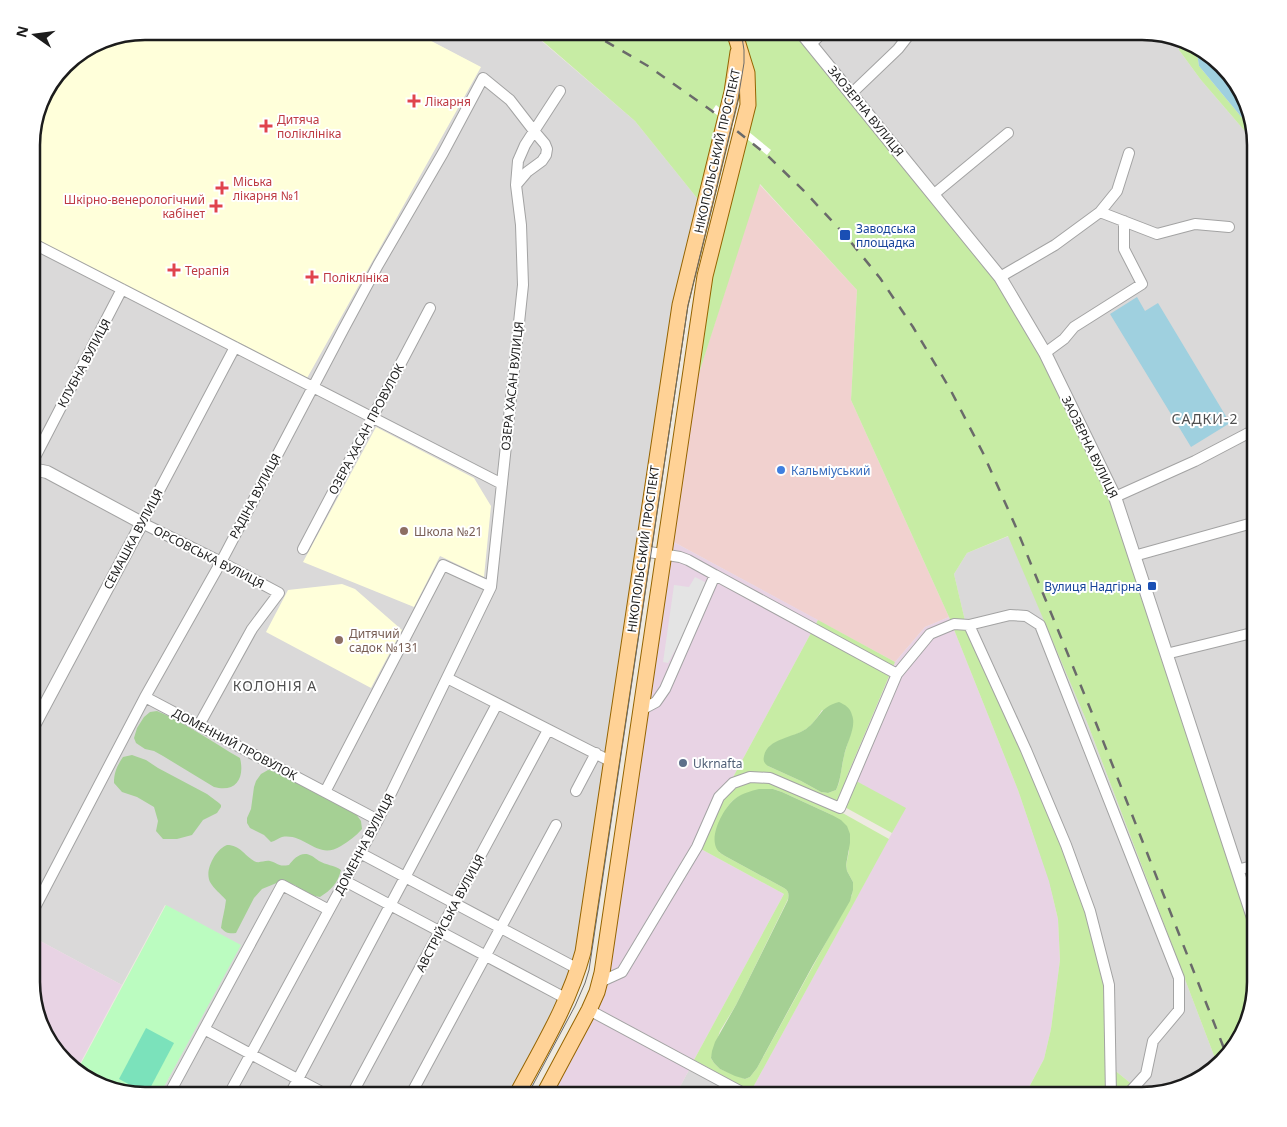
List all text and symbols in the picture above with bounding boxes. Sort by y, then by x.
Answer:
north arrow [10,10,60,60]
text: N [11,24,32,40]
street label: ЗАОЗЕРНА ВУЛИЦЯ [824,62,908,160]
street label: НІКОПОЛЬСЬКИЙ ПРОСПЕКТ [690,67,744,235]
place label: Лікарня [425,93,471,110]
marker: Лікарня [407,94,421,108]
place label: Дитяча поліклініка [277,111,341,142]
marker: Дитяча поліклініка [259,119,273,133]
place label: Міська лікарня №1 [233,173,300,204]
marker: Міська лікарня №1 [215,181,229,195]
place label: Шкірно-венерологічний кабінет [64,191,205,222]
marker: Шкірно-венерологічний кабінет [209,199,223,213]
place label: Заводська площадка [856,220,916,251]
marker: Заводська площадка [838,228,852,242]
place label: Терапія [185,262,229,279]
marker: Терапія [167,263,181,277]
place label: Поліклініка [323,269,389,286]
marker: Поліклініка [305,270,319,284]
street label: КЛУБНА ВУЛИЦЯ [53,316,115,410]
street label: ОЗЕРА ХАСАН ВУЛИЦЯ [497,320,527,452]
street label: ОЗЕРА ХАСАН ПРОВУЛОК [324,360,408,498]
street label: ЗАОЗЕРНА ВУЛИЦЯ [1058,393,1122,501]
district label: САДКИ-2 [1172,409,1238,428]
street label: РАДІНА ВУЛИЦЯ [225,450,285,542]
place label: Кальміуський [791,462,870,479]
street label: НІКОПОЛЬСЬКИЙ ПРОСПЕКТ [623,464,663,634]
marker: Кальміуський [775,464,787,476]
street label: СЕМАШКА ВУЛИЦЯ [99,486,167,592]
street label: ОРСОВСЬКА ВУЛИЦЯ [151,522,267,592]
place label: Школа №21 [414,523,483,540]
marker: Школа №21 [398,525,410,537]
place label: Вулиця Надгірна [1044,578,1142,595]
marker: Вулиця Надгірна [1146,580,1158,592]
place label: Дитячий садок №131 [349,625,418,656]
marker: Дитячий садок №131 [333,634,345,646]
district label: КОЛОНІЯ А [233,676,317,695]
street label: ДОМЕННИЙ ПРОВУЛОК [170,704,301,784]
place label: Ukrnafta [693,755,742,772]
marker: Ukrnafta [677,757,689,769]
street label: ДОМЕННА ВУЛИЦЯ [330,790,398,898]
street label: АВСТРІЙСЬКА ВУЛИЦЯ [412,851,488,975]

